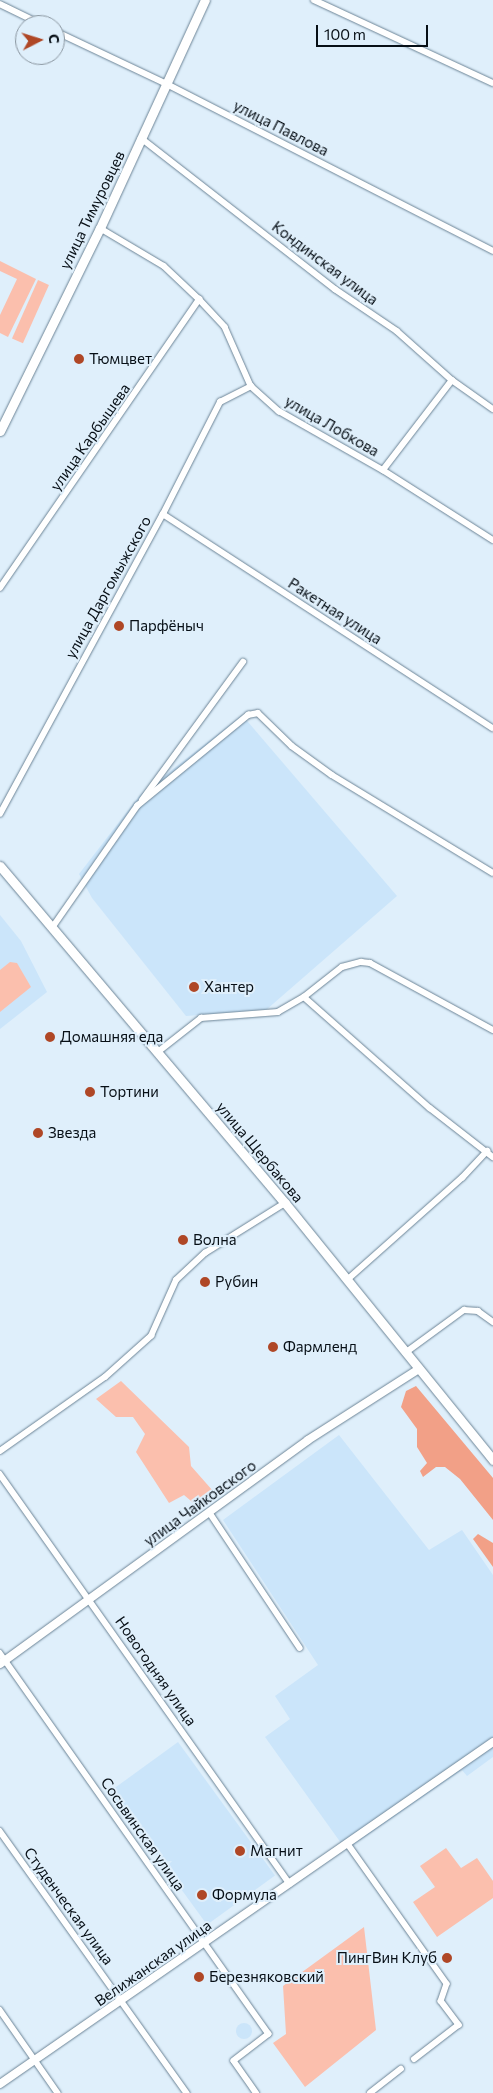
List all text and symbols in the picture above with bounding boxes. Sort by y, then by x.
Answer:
north arrow [15,15,65,65]
scale bar [318,15,430,47]
text: 100 m [324,25,366,43]
text: С [46,33,63,44]
street label: улица Павлова [230,96,332,160]
street label: улица Тимуровцев [56,148,128,272]
street label: Кондинская улица [268,217,382,309]
place label: Тюмцвет [89,350,152,368]
marker: Тюмцвет [73,353,85,365]
street label: улица Карбышева [46,380,134,494]
street label: улица Лобкова [282,392,382,460]
street label: улица Даргомыжского [61,513,155,661]
street label: Ракетная улица [285,574,385,648]
place label: Парфёныч [129,617,204,635]
marker: Парфёныч [113,620,125,632]
place label: Хантер [204,978,254,996]
marker: Хантер [188,981,200,993]
place label: Домашняя еда [60,1028,163,1046]
marker: Домашняя еда [44,1031,56,1043]
place label: Тортини [100,1083,159,1101]
marker: Тортини [84,1086,96,1098]
street label: улица Щербакова [213,1098,307,1206]
place label: Звезда [48,1124,96,1142]
marker: Звезда [32,1127,44,1139]
place label: Волна [193,1231,237,1249]
marker: Волна [177,1234,189,1246]
place label: Рубин [215,1273,258,1291]
marker: Рубин [199,1276,211,1288]
place label: Фармленд [283,1338,357,1356]
marker: Фармленд [267,1341,279,1353]
street label: улица Чайковского [140,1456,260,1550]
street label: Новогодняя улица [112,1613,200,1729]
street label: Сосьвинская улица [97,1774,189,1894]
place label: Магнит [250,1842,303,1860]
street label: Студенческая улица [20,1844,118,1968]
marker: Магнит [234,1845,246,1857]
place label: Формула [212,1886,277,1904]
marker: Формула [196,1889,208,1901]
street label: Велижанская улица [91,1916,215,2010]
place label: ПингВин Клуб [337,1949,437,1967]
marker: ПингВин Клуб [441,1952,453,1964]
place label: Березняковский [209,1968,324,1986]
marker: Березняковский [193,1971,205,1983]

